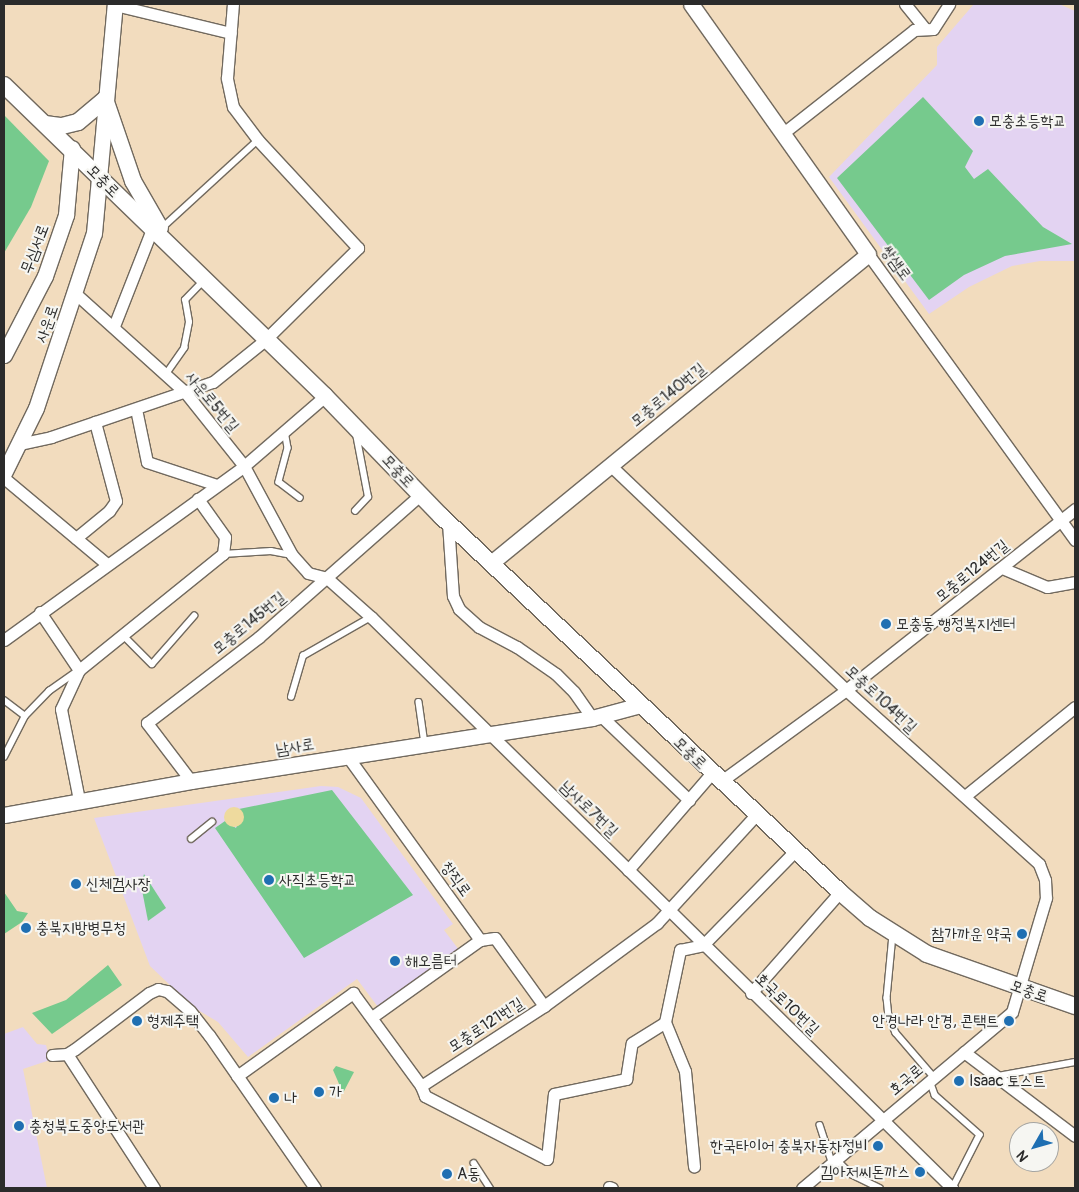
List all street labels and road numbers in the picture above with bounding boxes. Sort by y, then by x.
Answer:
street label: 모충로 [83,161,123,201]
street label: 무심서로 [17,222,53,276]
street label: 쌍샘로 [877,242,915,284]
street label: 사운로 [32,303,62,345]
street label: 모충로140번길 [627,359,709,431]
street label: 사운로5번길 [181,368,243,436]
street label: 모충로 [378,450,418,492]
street label: 모충로124번길 [931,536,1013,606]
street label: 모충로145번길 [209,588,289,658]
street label: 모충로104번길 [841,661,921,737]
street label: 모충로 [669,733,711,773]
street label: 남사로 [274,734,316,760]
street label: 남사로7번길 [556,777,622,841]
street label: 창직로 [437,858,475,900]
street label: 호국로10번길 [751,969,823,1039]
street label: 모충로 [1008,976,1050,1006]
street label: 모충로121번길 [445,994,527,1056]
street label: 호국로 [885,1060,927,1100]

